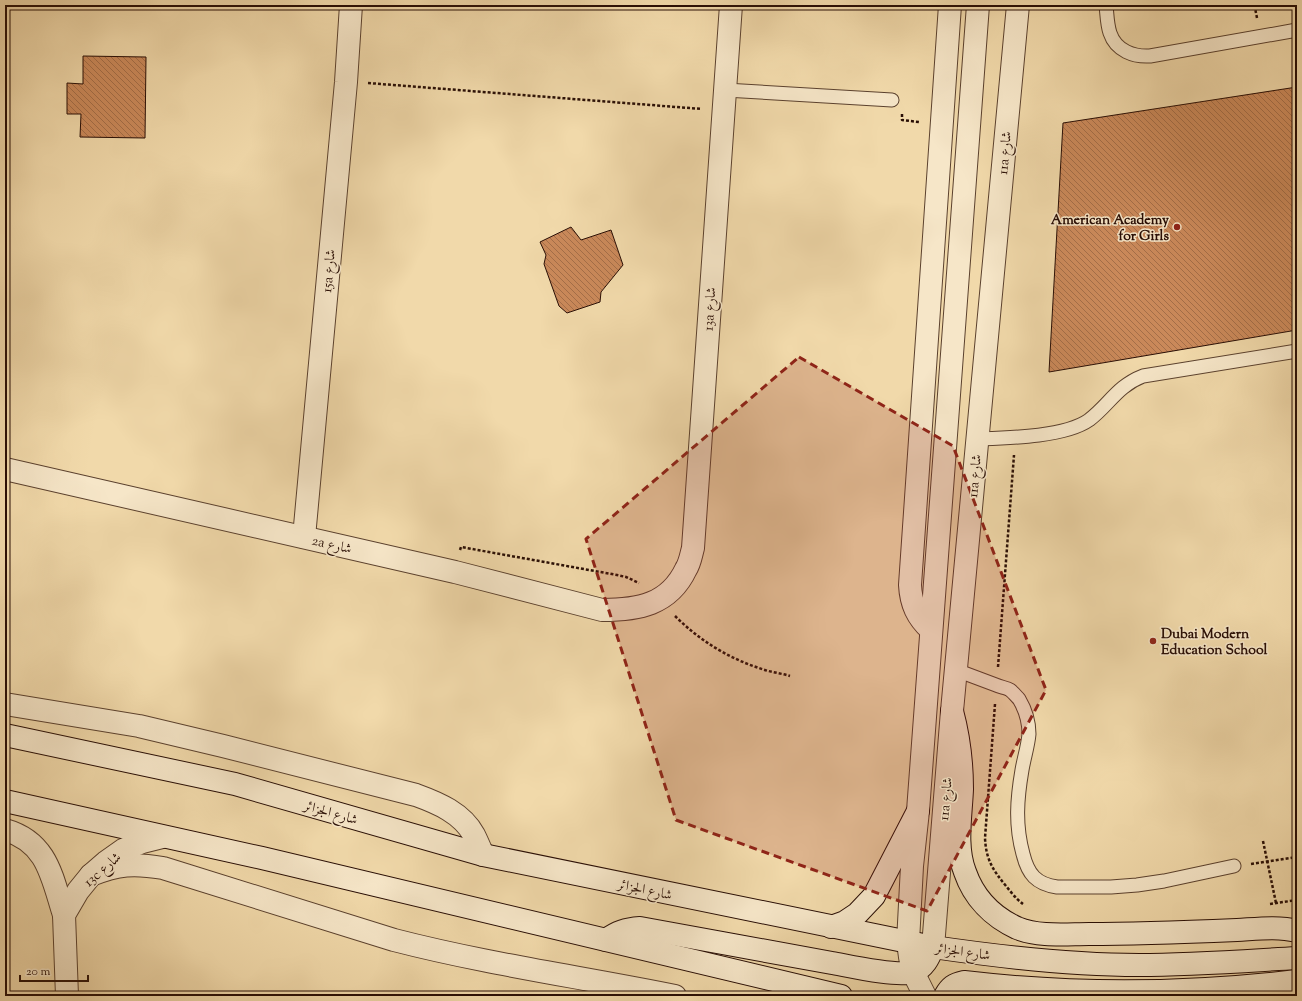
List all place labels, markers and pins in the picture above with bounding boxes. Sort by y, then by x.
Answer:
place label: American Academy for Girls [1051,211,1169,247]
marker: American Academy for Girls [1172,222,1182,232]
place label: Dubai Modern Education School [1161,625,1267,661]
marker: Dubai Modern Education School [1148,636,1158,646]

